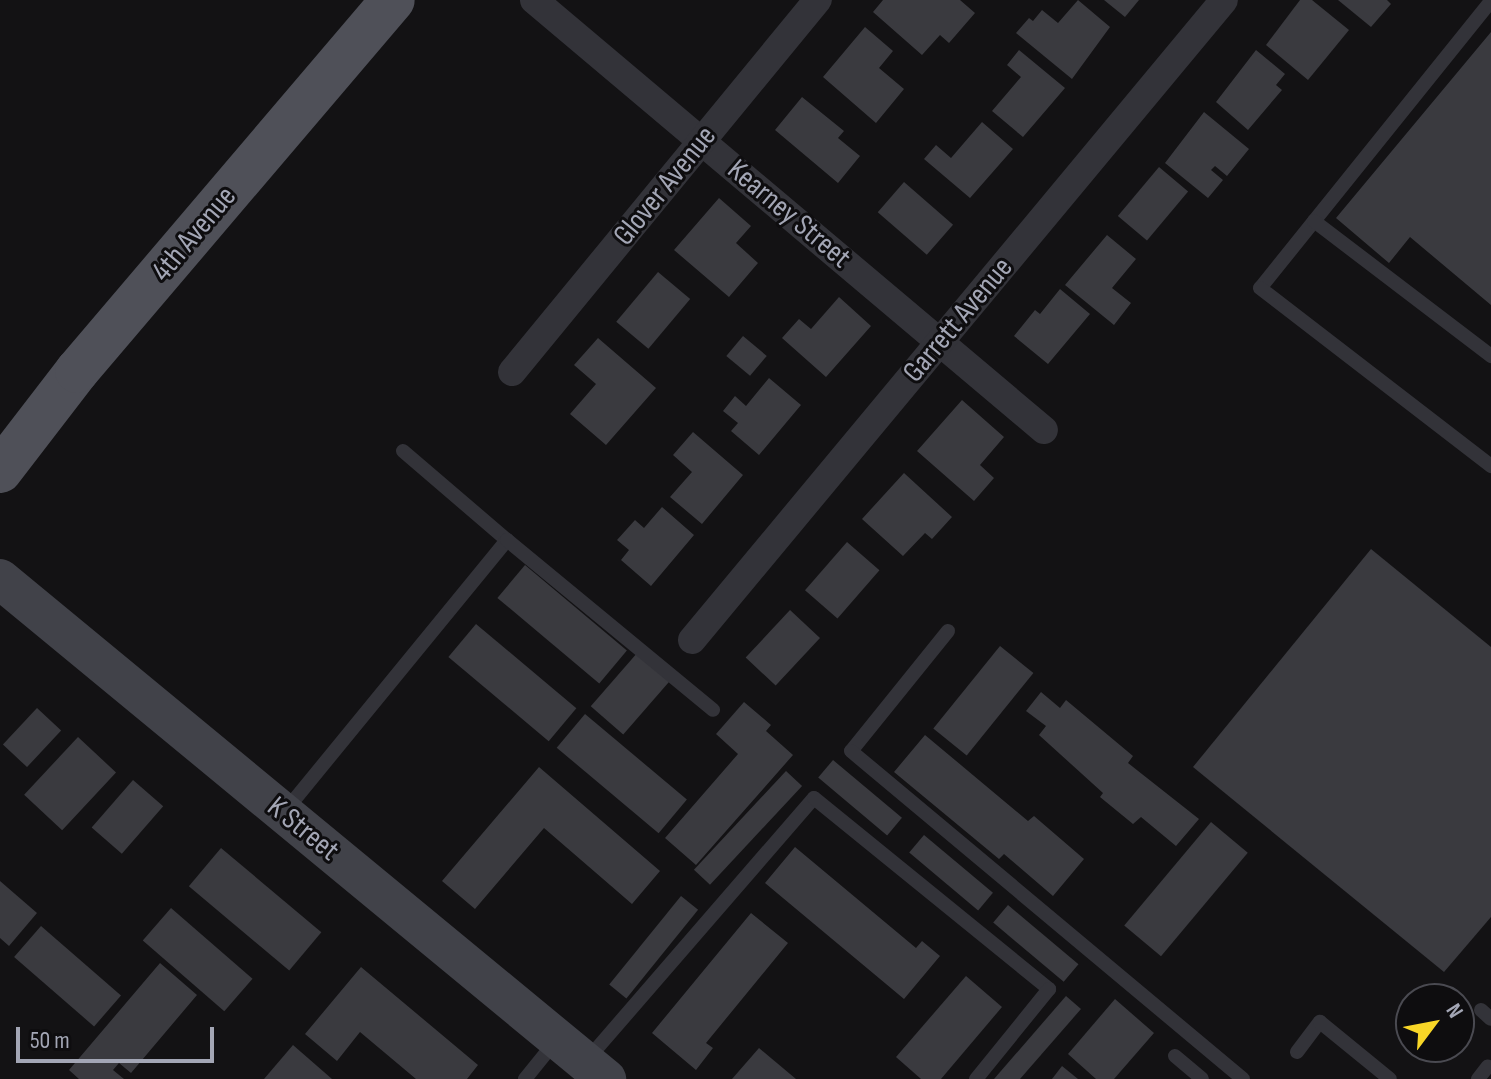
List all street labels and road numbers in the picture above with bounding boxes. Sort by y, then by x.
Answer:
street label: Glover Avenue [606,119,724,253]
street label: Kearney Street [720,152,858,276]
street label: 4th Avenue [144,179,244,289]
street label: Garrett Avenue [896,250,1020,390]
street label: K Street [260,789,346,869]

